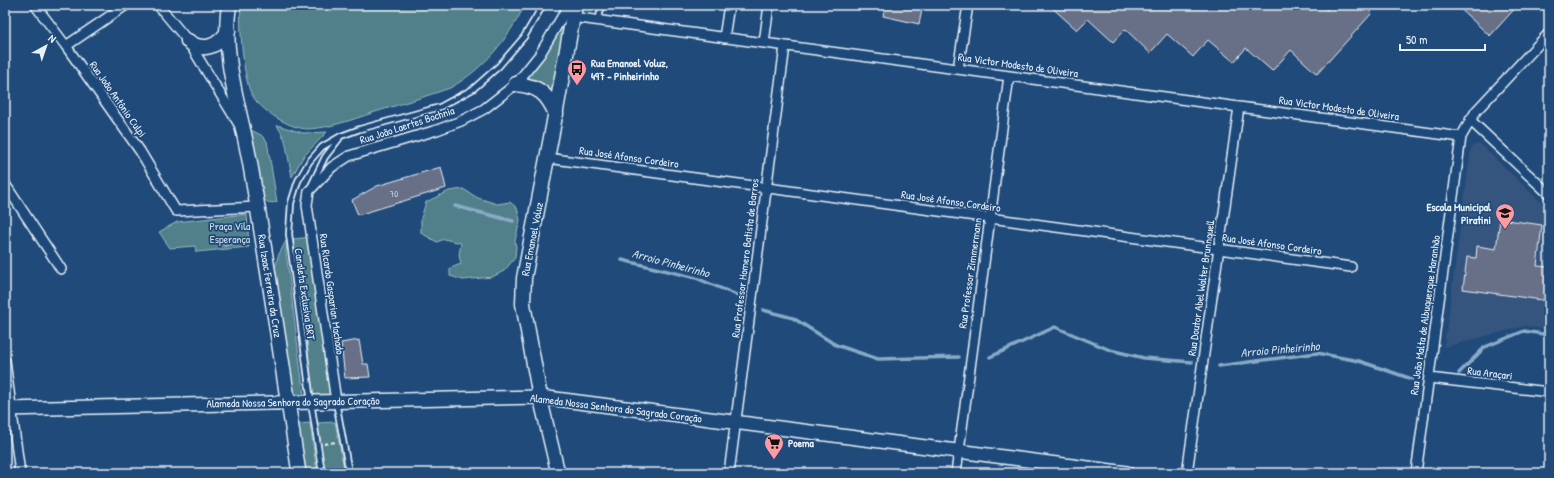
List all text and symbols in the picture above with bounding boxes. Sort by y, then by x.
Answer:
north arrow [26,26,66,66]
scale bar [1400,26,1485,52]
text: N [46,31,59,46]
text: 50 m [1406,31,1427,48]
street label: Rua Victor Modesto de Oliveira [957,50,1080,80]
place label: Rua Emanoel Voluz, 497 - Pinheirinho [591,56,668,83]
street label: Rua João Antônio Culpi [87,58,149,140]
bus stop icon: Rua Emanoel Voluz, 497 - Pinheirinho [566,58,588,86]
street label: Rua Victor Modesto de Oliveira [1278,93,1401,123]
street label: Rua João Laertes Bochnia [358,103,457,147]
street label: Rua José Afonso Cordeiro [578,143,680,171]
street label: Rua Professor Homero Batista de Barros [728,178,762,338]
street label: Rua José Afonso Cordeiro [900,187,1002,215]
house number: 70 [390,188,398,200]
place label: Escola Municipal Piratini [1426,200,1492,227]
street label: Rua Emanoel Voluz [518,201,546,277]
school or university icon: Escola Municipal Piratini [1494,202,1516,230]
street label: Rua Professor Zimmermann [955,217,985,329]
park label: Praça Vila Esperança [210,219,251,246]
street label: Rua Doutor Abel Walter Brunnquell [1185,219,1217,357]
street label: Rua José Afonso Cordeiro [1221,230,1323,258]
street label: Rua Izaac Ferreira da Cruz [255,233,285,339]
street label: Rua Ricardo Gasparian Machado [317,233,347,356]
street label: Rua João Malta de Albuquerque Maranhão [1407,234,1443,396]
water label: Arroio Pinheirinho [631,245,713,282]
street label: Canaleta Exclusiva BRT [292,247,318,342]
water label: Arroio Pinheirinho [1240,337,1321,361]
street label: Rua Araçari [1467,363,1513,383]
street label: Alameda Nossa Senhora do Sagrado Coração [529,391,703,426]
street label: Alameda Nossa Senhora do Sagrado Coração [206,393,380,411]
supermarket icon: Poema [763,432,785,460]
place label: Poema [788,436,815,450]

